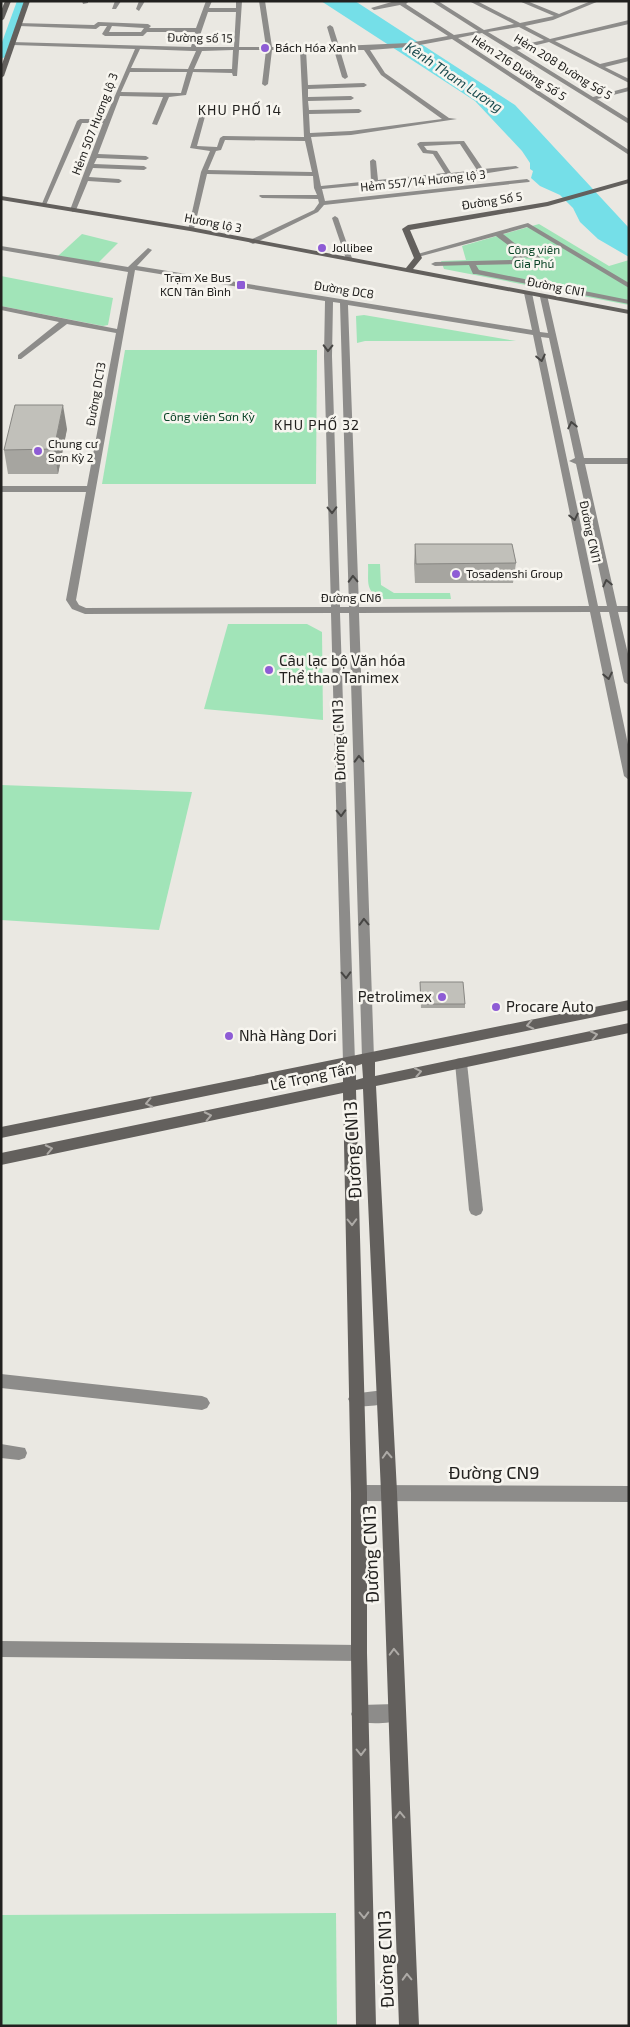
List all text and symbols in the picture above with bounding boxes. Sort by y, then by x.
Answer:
street label: Đường số 15 [167,29,233,45]
street label: Hẻm 208 Đường Số 5 [512,30,615,102]
street label: Hẻm 216 Đường Số 5 [470,31,569,103]
water label: Kênh Tham Lương [402,38,506,115]
place label: Bách Hóa Xanh [275,40,356,54]
marker: Bách Hóa Xanh [259,42,271,54]
street label: Hẻm 507 Hương lộ 3 [68,71,121,177]
district label: KHU PHỐ 14 [198,101,282,118]
street label: Hẻm 557/14 Hương lộ 3 [360,166,486,195]
street label: Đường Số 5 [461,188,523,212]
street label: Hương lộ 3 [183,210,243,235]
place label: Jollibee [332,240,373,254]
marker: Jollibee [316,242,328,254]
park label: Công viên Gia Phú [508,242,560,270]
place label: Trạm Xe Bus KCN Tân Bình [160,270,231,298]
street label: Đường CN1 [526,274,586,298]
street label: Đường DC8 [313,277,375,301]
marker: Trạm Xe Bus KCN Tân Bình [235,279,247,291]
one-way arrow [323,344,333,352]
one-way arrow [536,354,546,363]
street label: Đường DC13 [82,361,108,427]
park label: Công viên Sơn Kỳ [163,409,255,423]
district label: KHU PHỐ 32 [274,416,360,433]
one-way arrow [567,420,577,429]
place label: Chung cư Sơn Kỳ 2 [48,436,99,464]
marker: Chung cư Sơn Kỳ 2 [32,445,44,457]
street label: Đường CN11 [578,499,604,564]
one-way arrow [327,507,338,515]
one-way arrow [569,513,579,522]
place label: Tosadenshi Group [466,566,563,580]
marker: Tosadenshi Group [450,568,462,580]
one-way arrow [347,575,358,583]
one-way arrow [602,579,613,588]
street label: Đường CN6 [321,590,381,604]
place label: Câu lạc bộ Văn hóa Thể thao Tanimex [279,651,406,686]
marker: Câu lạc bộ Văn hóa Thể thao Tanimex [263,664,275,676]
one-way arrow [602,672,612,681]
street label: Đường CN13 [328,699,348,781]
one-way arrow [353,755,364,763]
one-way arrow [336,810,346,817]
one-way arrow [359,917,369,925]
one-way arrow [341,972,351,980]
place label: Petrolimex [358,987,432,1005]
marker: Petrolimex [436,991,448,1003]
place label: Procare Auto [506,997,594,1015]
marker: Procare Auto [490,1001,502,1013]
one-way arrow [525,1019,534,1030]
place label: Nhà Hàng Dori [239,1026,337,1044]
marker: Nhà Hàng Dori [223,1030,235,1042]
one-way arrow [590,1031,598,1041]
street label: Lê Trọng Tấn [268,1058,355,1094]
one-way arrow [413,1067,422,1078]
one-way arrow [145,1097,154,1108]
street label: Đường CN13 [338,1101,366,1199]
one-way arrow [204,1111,213,1122]
one-way arrow [45,1144,53,1155]
one-way arrow [347,1219,358,1227]
one-way arrow [382,1451,393,1459]
street label: Đường CN9 [449,1461,539,1483]
street label: Đường CN13 [357,1505,383,1603]
one-way arrow [388,1648,399,1656]
one-way arrow [356,1748,366,1756]
one-way arrow [395,1810,406,1818]
street label: Đường CN13 [372,1910,398,2008]
one-way arrow [359,1911,369,1919]
one-way arrow [402,1973,412,1980]

